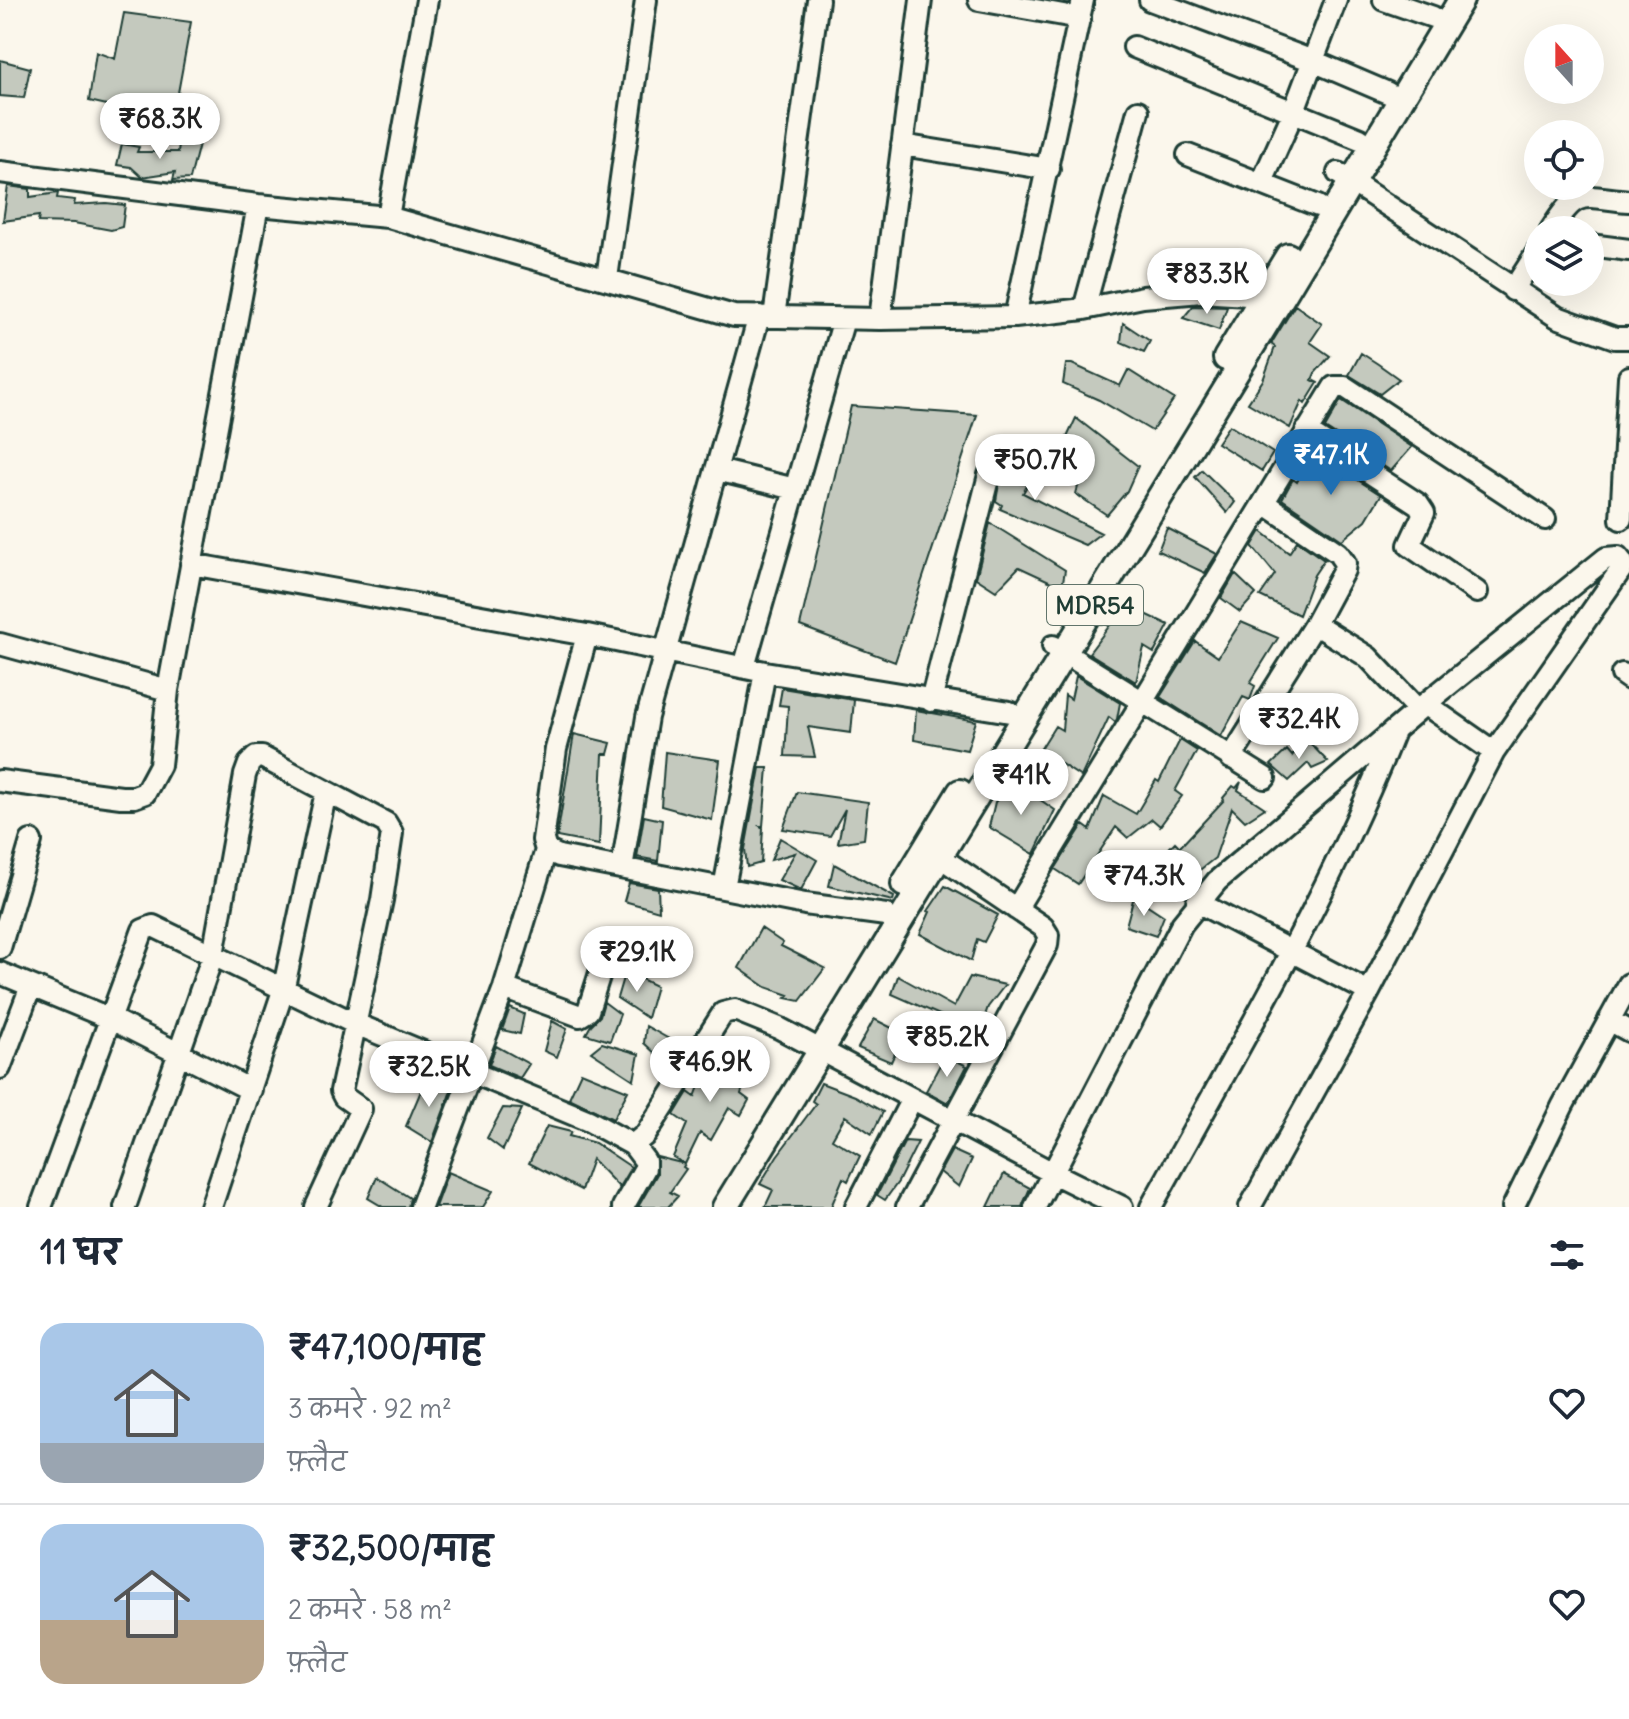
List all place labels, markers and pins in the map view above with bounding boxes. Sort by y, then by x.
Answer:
pin: ₹68.3K [95,93,225,161]
pin: ₹83.3K [1142,248,1272,316]
pin: ₹47.1K [1266,429,1396,497]
pin: ₹50.7K [970,434,1100,502]
pin: ₹32.4K [1234,693,1364,761]
pin: ₹41K [974,749,1068,817]
pin: ₹74.3K [1079,850,1209,918]
pin: ₹29.1K [572,926,702,994]
pin: ₹85.2K [882,1011,1012,1079]
pin: ₹46.9K [645,1036,775,1104]
pin: ₹32.5K [364,1041,494,1109]

